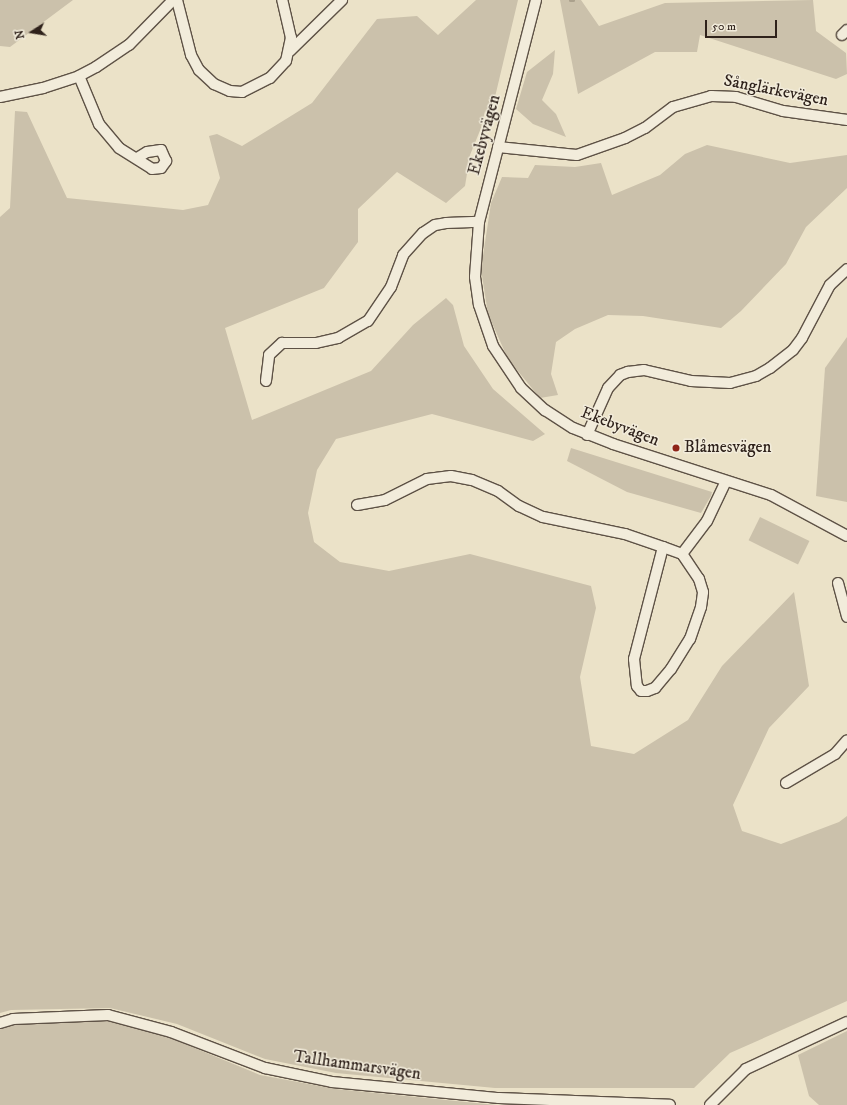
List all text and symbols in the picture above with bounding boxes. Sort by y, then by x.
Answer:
north arrow [12,12,52,52]
scale bar [707,12,779,38]
text: 50 m [712,19,736,34]
text: N [12,29,28,40]
street label: Sånglärkevägen [722,71,830,111]
street label: Ekebyvägen [464,93,506,177]
street label: Ekebyvägen [578,403,662,451]
place label: Blåmesvägen [684,438,771,458]
marker: Blåmesvägen [671,443,681,453]
street label: Tallhammarsvägen [292,1047,422,1085]

